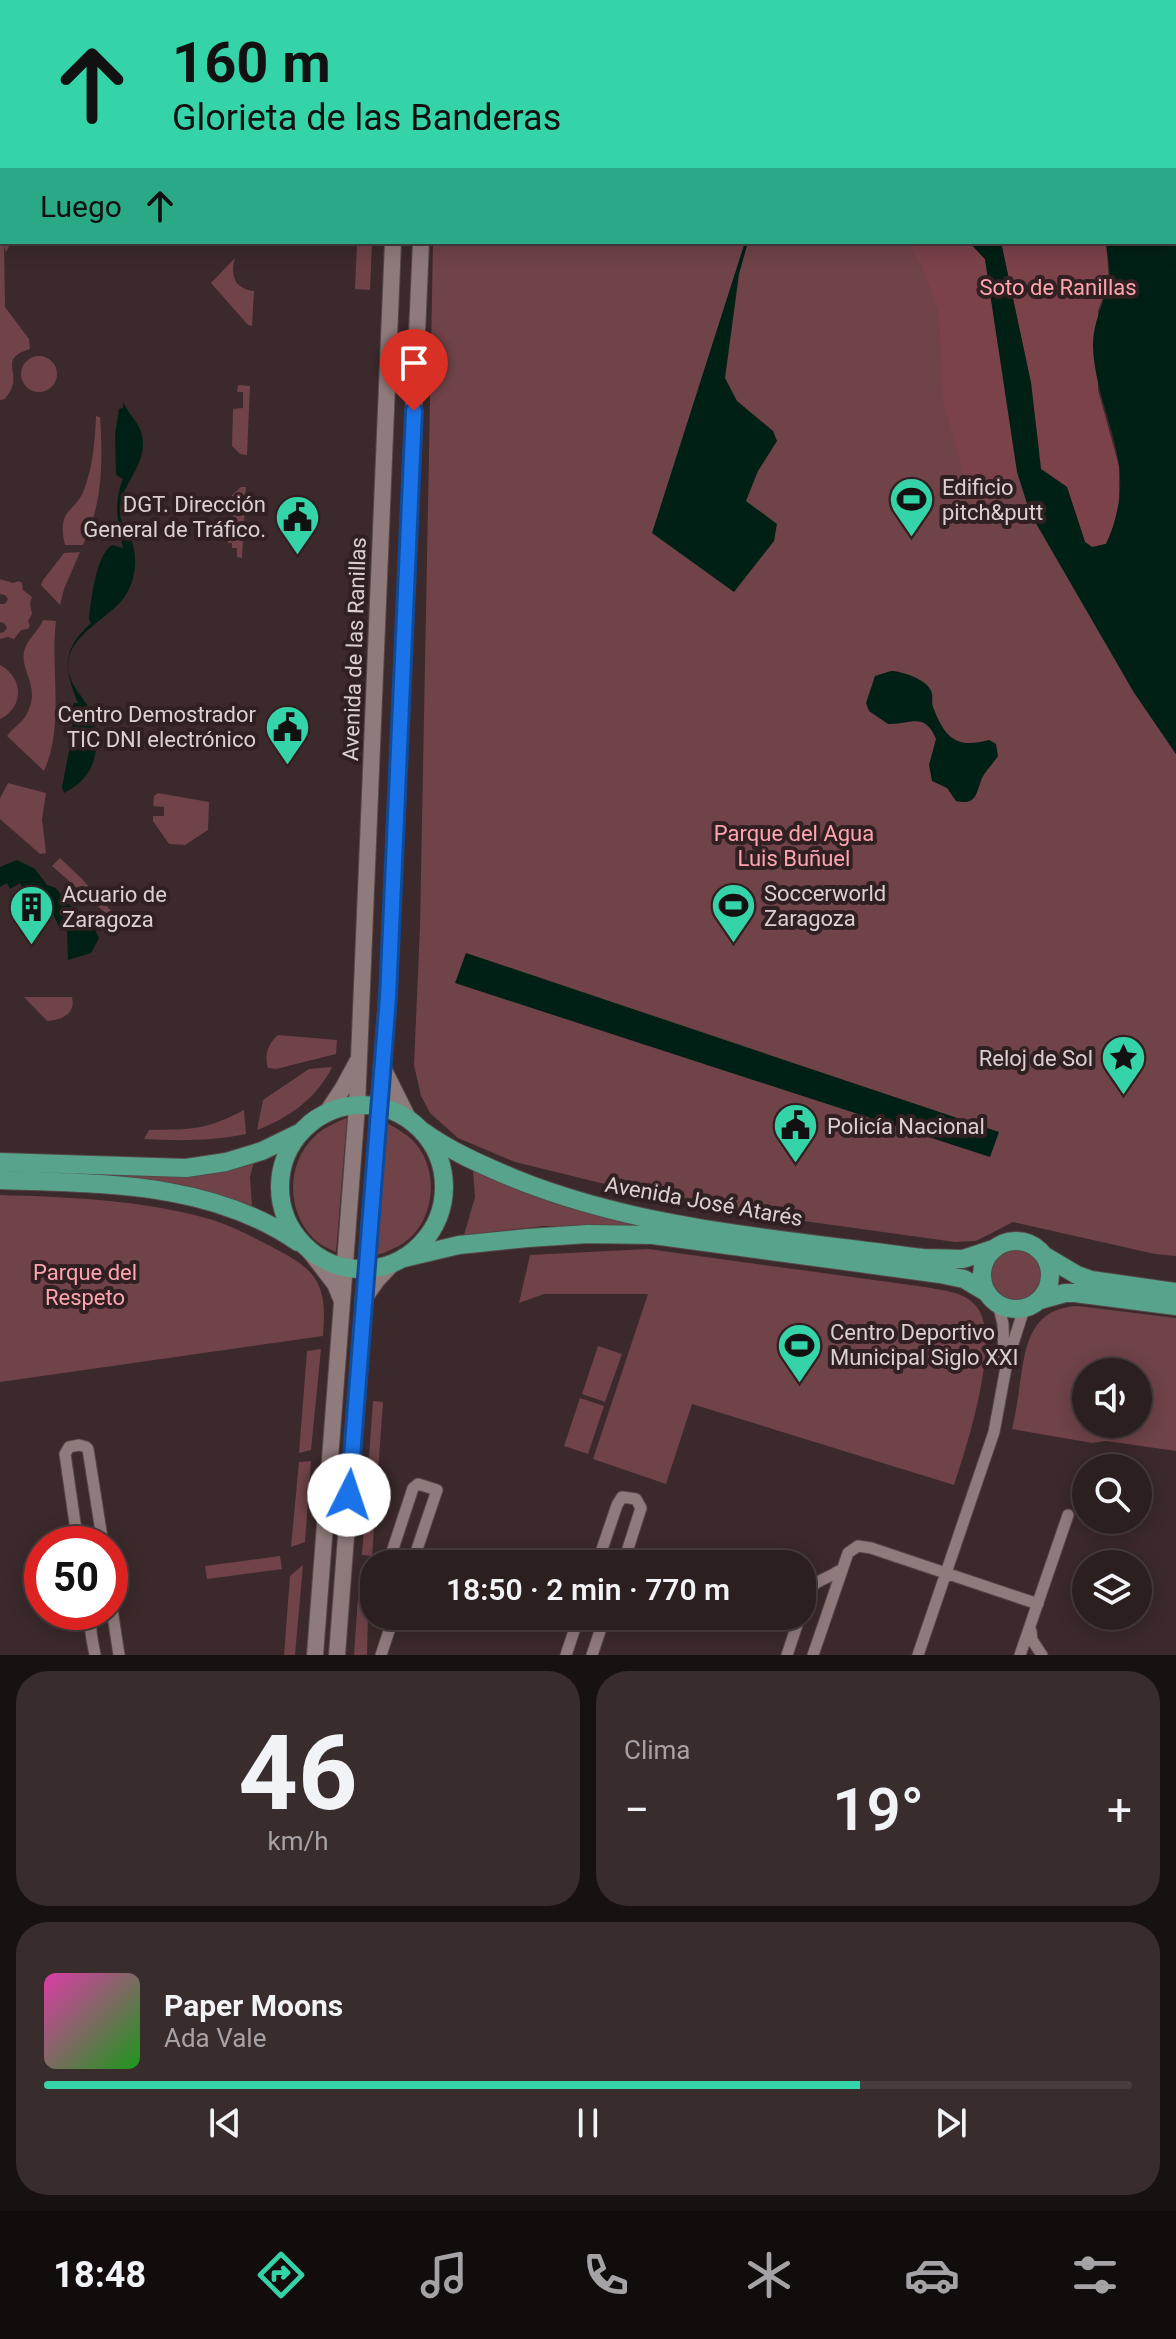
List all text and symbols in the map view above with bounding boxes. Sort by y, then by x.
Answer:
text: 160 m [172,30,331,96]
icon: ahead [40,32,144,136]
text: Glorieta de las Banderas [172,97,561,139]
icon: ahead [138,184,182,228]
text: Luego [40,189,122,224]
park label: Soto de Ranillas [979,275,1137,300]
pin [380,329,448,411]
icon: arrive [392,341,436,385]
place label: Edificio pitch&putt [942,475,1043,525]
sports icon: Edificio pitch&putt [887,476,935,539]
place label: DGT. Dirección General de Tráfico. [83,492,266,542]
public building icon: DGT. Dirección General de Tráfico. [273,493,321,556]
street label: Avenida de las Ranillas [338,537,371,761]
place label: Centro Demostrador TIC DNI electrónico [58,702,257,752]
public building icon: Centro Demostrador TIC DNI electrónico [263,703,311,766]
park label: Parque del Agua Luis Buñuel [714,821,874,871]
place label: Soccerworld Zaragoza [764,881,886,931]
place label: Acuario de Zaragoza [62,882,167,932]
sports icon: Soccerworld Zaragoza [709,882,757,945]
building icon: Acuario de Zaragoza [7,883,55,946]
place icon: Reloj de Sol [1100,1034,1148,1097]
place label: Reloj de Sol [979,1046,1093,1071]
public building icon: Policía Nacional [772,1102,820,1165]
place label: Policía Nacional [827,1114,985,1139]
street label: Avenida José Atarés [603,1172,805,1231]
park label: Parque del Respeto [33,1260,137,1310]
place label: Centro Deportivo Municipal Siglo XXI [830,1320,1019,1370]
sports icon: Centro Deportivo Municipal Siglo XXI [775,1321,823,1384]
map controls [1072,1358,1152,1630]
button: sound [1072,1358,1152,1438]
position arrow [307,1453,391,1537]
button: search [1072,1454,1152,1534]
speed limit sign: 50 [24,1526,128,1630]
button: layers [1072,1550,1152,1630]
text: 18:50 · 2 min · 770 m [446,1572,730,1607]
text: 46 [238,1713,358,1834]
text: Clima [624,1735,691,1765]
text: 19° [832,1774,924,1845]
text: − [624,1784,649,1836]
text: + [1107,1784,1132,1836]
text: km/h [267,1826,329,1856]
text: Paper Moons [164,1988,343,2023]
text: Ada Vale [164,2023,266,2053]
icon: previous [203,2101,247,2145]
icon: pause [566,2101,610,2145]
icon: next [929,2101,973,2145]
icon: directions [253,2247,309,2303]
icon: music [416,2247,472,2303]
icon: phone [578,2247,634,2303]
icon: climate [741,2247,797,2303]
icon: car [904,2247,960,2303]
icon: filters [1067,2247,1123,2303]
text: 18:48 [53,2254,146,2296]

